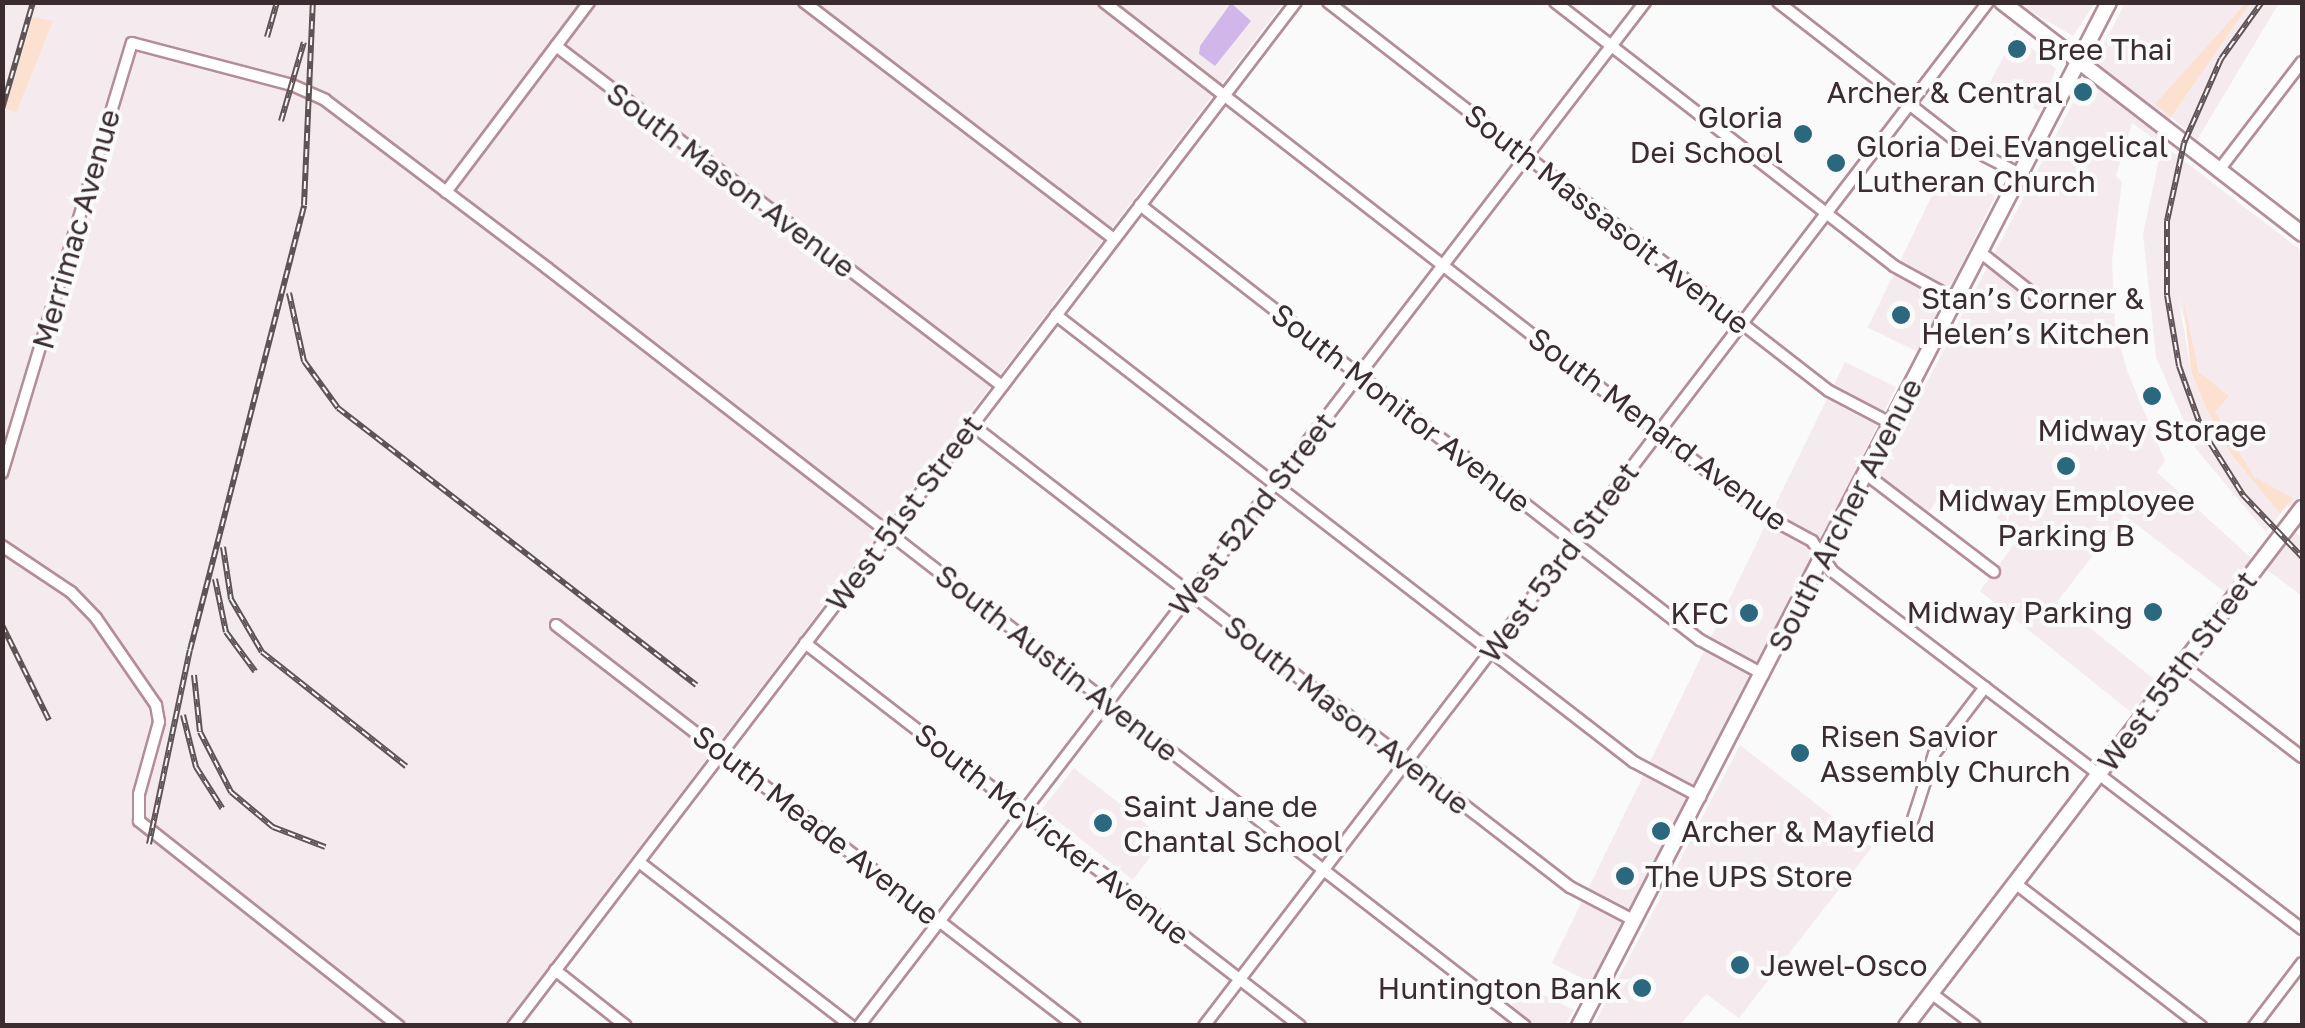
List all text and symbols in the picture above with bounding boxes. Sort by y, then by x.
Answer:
place label: Bree Thai [2037,31,2173,67]
marker: Bree Thai [2006,38,2028,60]
place label: Archer & Central [1827,74,2063,110]
street label: South Mason Avenue [600,75,862,285]
marker: Archer & Central [2072,81,2094,103]
street label: South Massasoit Avenue [1457,96,1757,342]
place label: Gloria Dei School [1629,99,1783,170]
street label: Merrimac Avenue [25,105,127,353]
marker: Gloria Dei School [1792,123,1814,145]
place label: Gloria Dei Evangelical Lutheran Church [1856,128,2168,198]
marker: Gloria Dei Evangelical Lutheran Church [1825,152,1847,174]
place label: Stan’s Corner & Helen’s Kitchen [1921,280,2150,350]
street label: South Monitor Avenue [1264,296,1538,520]
marker: Stan’s Corner & Helen’s Kitchen [1890,304,1912,326]
street label: South Menard Avenue [1521,320,1795,538]
street label: South Archer Avenue [1760,372,1930,658]
marker: Midway Storage [2141,385,2163,407]
street label: West 52nd Street [1161,405,1343,623]
street label: West 51st Street [818,408,990,618]
place label: Midway Storage [2037,412,2267,448]
street label: West 53rd Street [1472,455,1646,669]
marker: Midway Employee Parking B [2055,455,2077,477]
place label: Midway Employee Parking B [1937,482,2195,552]
street label: South Austin Avenue [928,557,1186,769]
street label: West 55th Street [2090,564,2264,778]
place label: Midway Parking [1906,594,2133,630]
place label: KFC [1670,595,1729,631]
marker: Midway Parking [2142,601,2164,623]
marker: KFC [1738,602,1760,624]
street label: South Mason Avenue [1217,608,1477,822]
street label: South McVicker Avenue [907,716,1197,952]
street label: South Meade Avenue [686,718,946,932]
place label: Risen Savior Assembly Church [1820,718,2071,788]
marker: Risen Savior Assembly Church [1789,742,1811,764]
place label: Saint Jane de Chantal School [1123,788,1343,858]
marker: Saint Jane de Chantal School [1092,812,1114,834]
place label: Archer & Mayfield [1681,813,1935,849]
marker: Archer & Mayfield [1650,820,1672,842]
place label: The UPS Store [1645,858,1853,894]
marker: The UPS Store [1614,865,1636,887]
place label: Jewel-Osco [1760,947,1927,983]
marker: Jewel-Osco [1729,954,1751,976]
place label: Huntington Bank [1378,970,1622,1006]
marker: Huntington Bank [1631,977,1653,999]

